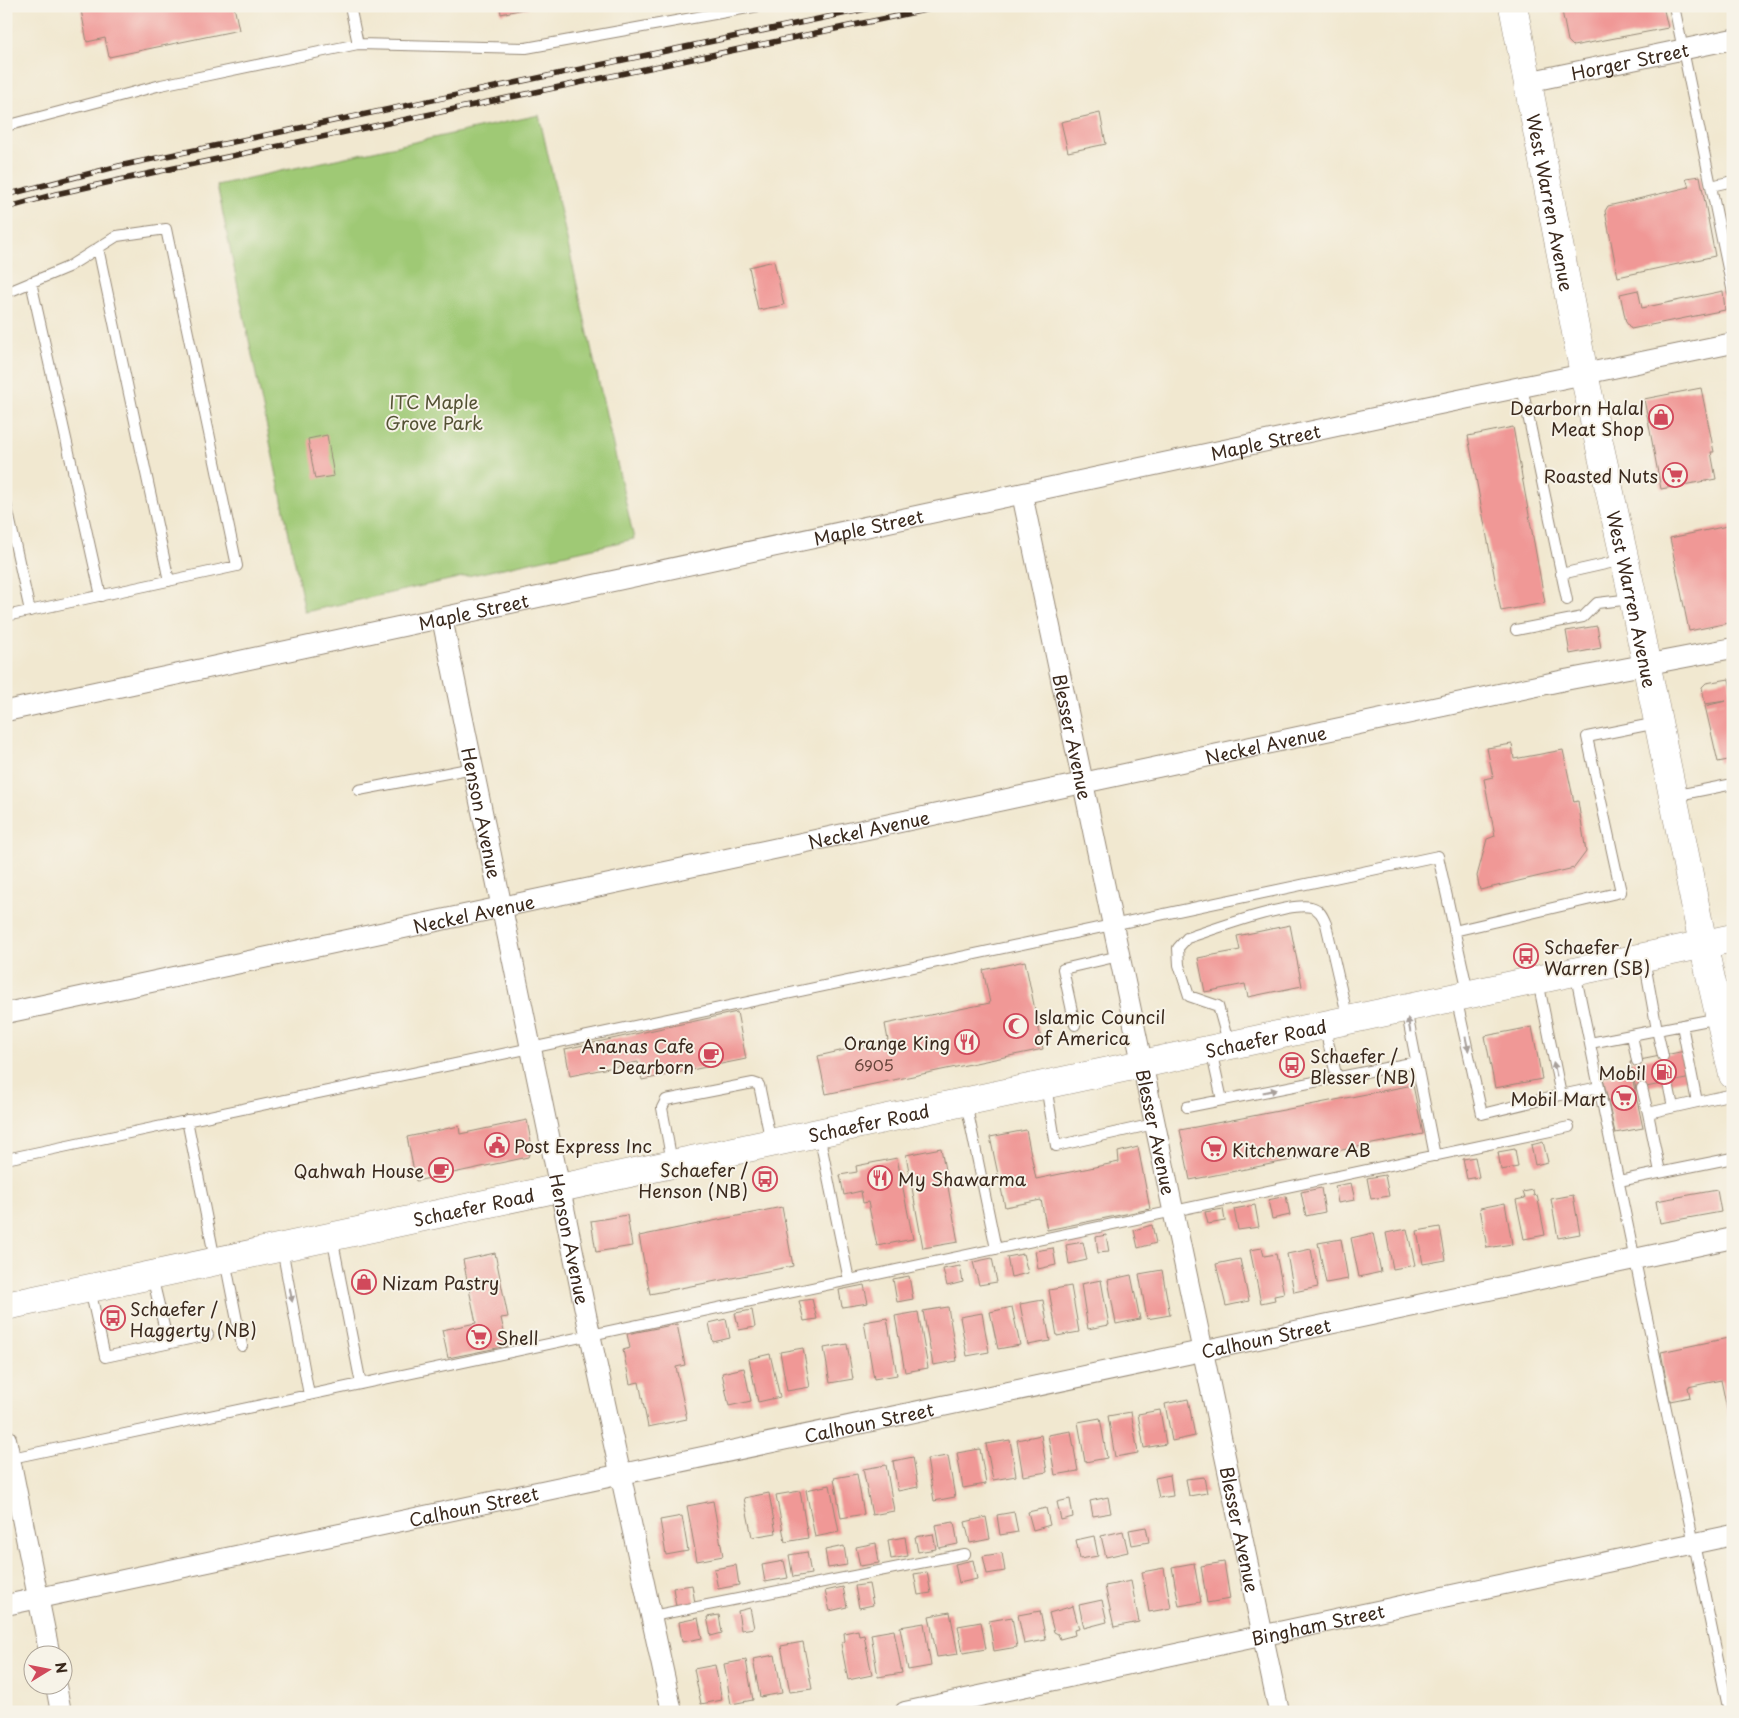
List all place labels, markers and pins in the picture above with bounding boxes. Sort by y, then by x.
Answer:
place label: Dearborn Halal Meat Shop [1510,394,1644,442]
shop icon: Dearborn Halal Meat Shop [1648,404,1674,430]
place label: Roasted Nuts [1544,462,1658,489]
supermarket icon: Roasted Nuts [1662,462,1688,488]
place label: Schaefer / Warren (SB) [1544,933,1650,981]
bus stop icon: Schaefer / Warren (SB) [1513,943,1539,969]
place label: Islamic Council of America [1034,1003,1166,1051]
mosque icon: Islamic Council of America [1003,1013,1029,1039]
place label: Orange King [843,1029,950,1056]
restaurant icon: Orange King [954,1029,980,1055]
place label: Ananas Cafe - Dearborn [582,1032,694,1080]
cafe icon: Ananas Cafe - Dearborn [698,1042,724,1068]
place label: Schaefer / Blesser (NB) [1310,1042,1416,1090]
bus stop icon: Schaefer / Blesser (NB) [1279,1052,1305,1078]
place label: Mobil [1599,1059,1646,1086]
fuel station icon: Mobil [1651,1059,1677,1085]
place label: Mobil Mart [1511,1085,1606,1112]
supermarket icon: Mobil Mart [1611,1085,1637,1111]
public building icon: Post Express Inc [484,1132,510,1158]
place label: Post Express Inc [514,1132,652,1159]
supermarket icon: Kitchenware AB [1201,1136,1227,1162]
place label: Kitchenware AB [1232,1136,1371,1163]
place label: Schaefer / Henson (NB) [638,1156,749,1204]
place label: Qahwah House [294,1157,424,1184]
cafe icon: Qahwah House [428,1157,454,1183]
restaurant icon: My Shawarma [867,1165,893,1191]
place label: My Shawarma [898,1165,1027,1192]
bus stop icon: Schaefer / Henson (NB) [752,1166,778,1192]
shop icon: Nizam Pastry [351,1269,377,1295]
place label: Nizam Pastry [382,1269,499,1296]
place label: Schaefer / Haggerty (NB) [130,1295,257,1343]
bus stop icon: Schaefer / Haggerty (NB) [100,1305,126,1331]
supermarket icon: Shell [466,1324,492,1350]
place label: Shell [496,1324,538,1351]

